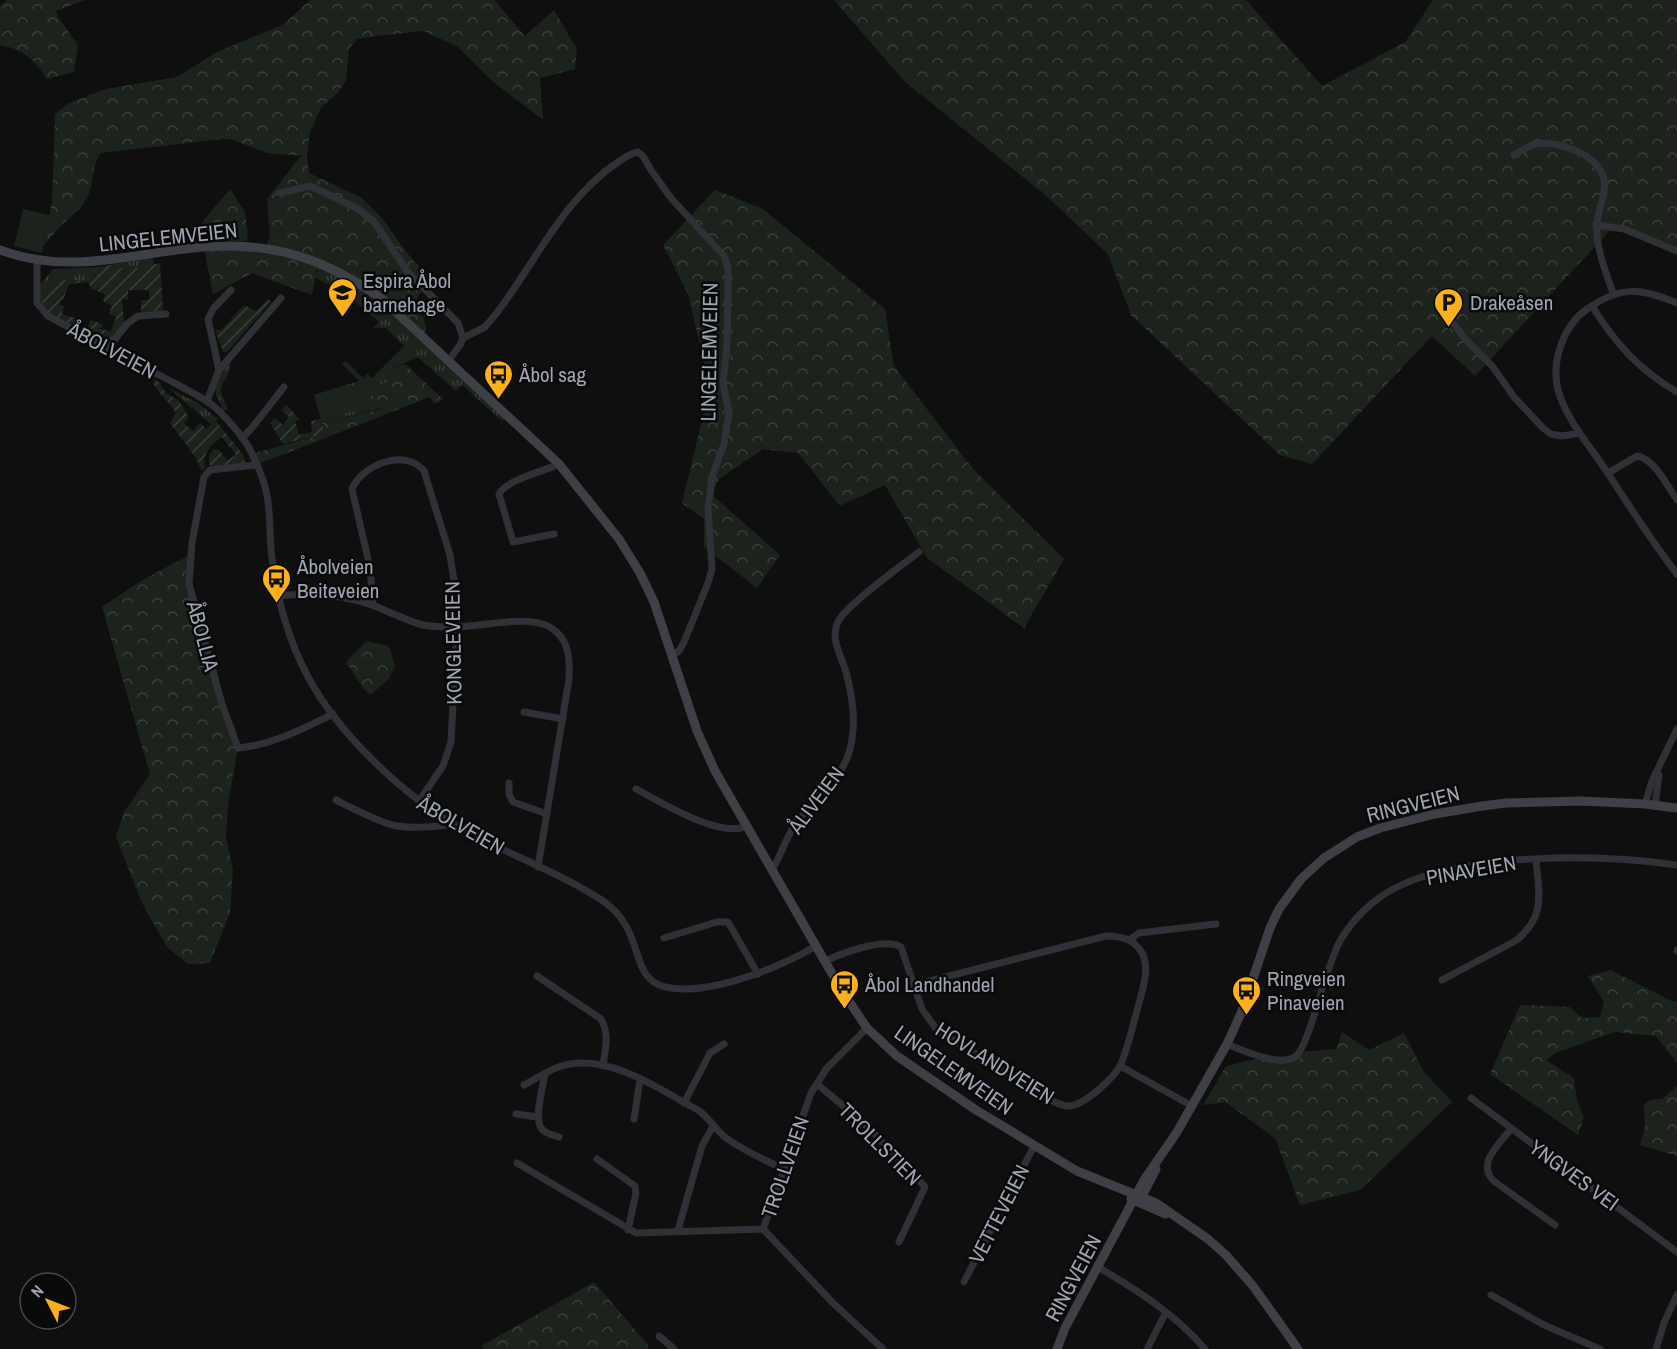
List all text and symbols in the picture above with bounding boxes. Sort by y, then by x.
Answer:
street label: LINGELEMVEIEN [97,215,239,259]
place label: Espira Åbol barnehage [363,266,451,319]
school or university icon: Espira Åbol barnehage [326,276,358,318]
street label: LINGELEMVEIEN [693,282,725,422]
parking icon: Drakeåsen [1433,286,1465,328]
place label: Drakeåsen [1470,288,1553,317]
street label: ÅBOLVEIEN [62,314,161,385]
bus stop icon: Åbol sag [482,358,514,400]
place label: Åbol sag [518,360,586,389]
place label: Åbolveien Beiteveien [296,552,379,605]
bus stop icon: Åbolveien Beiteveien [260,562,292,604]
street label: KONGLEVEIEN [437,581,469,705]
street label: ÅBOLLIA [179,597,226,675]
street label: ÅLIVEIEN [780,760,851,840]
street label: RINGVEIEN [1364,778,1462,830]
street label: ÅBOLVEIEN [411,788,510,862]
street label: PINAVEIEN [1424,848,1518,892]
place label: Ringveien Pinaveien [1267,964,1346,1017]
bus stop icon: Åbol Landhandel [828,968,860,1010]
place label: Åbol Landhandel [864,970,994,999]
bus stop icon: Ringveien Pinaveien [1230,974,1262,1016]
street label: HOVLANDVEIEN [930,1015,1060,1111]
street label: LINGELEMVEIEN [889,1018,1019,1122]
street label: TROLLSTIEN [832,1096,928,1192]
street label: TROLLVEIEN [754,1112,816,1222]
street label: YNGVES VEI [1523,1133,1625,1217]
street label: VETTEVEIEN [962,1160,1036,1268]
street label: RINGVEIEN [1038,1229,1108,1327]
north arrow [18,1271,78,1331]
text: N [26,1280,48,1302]

